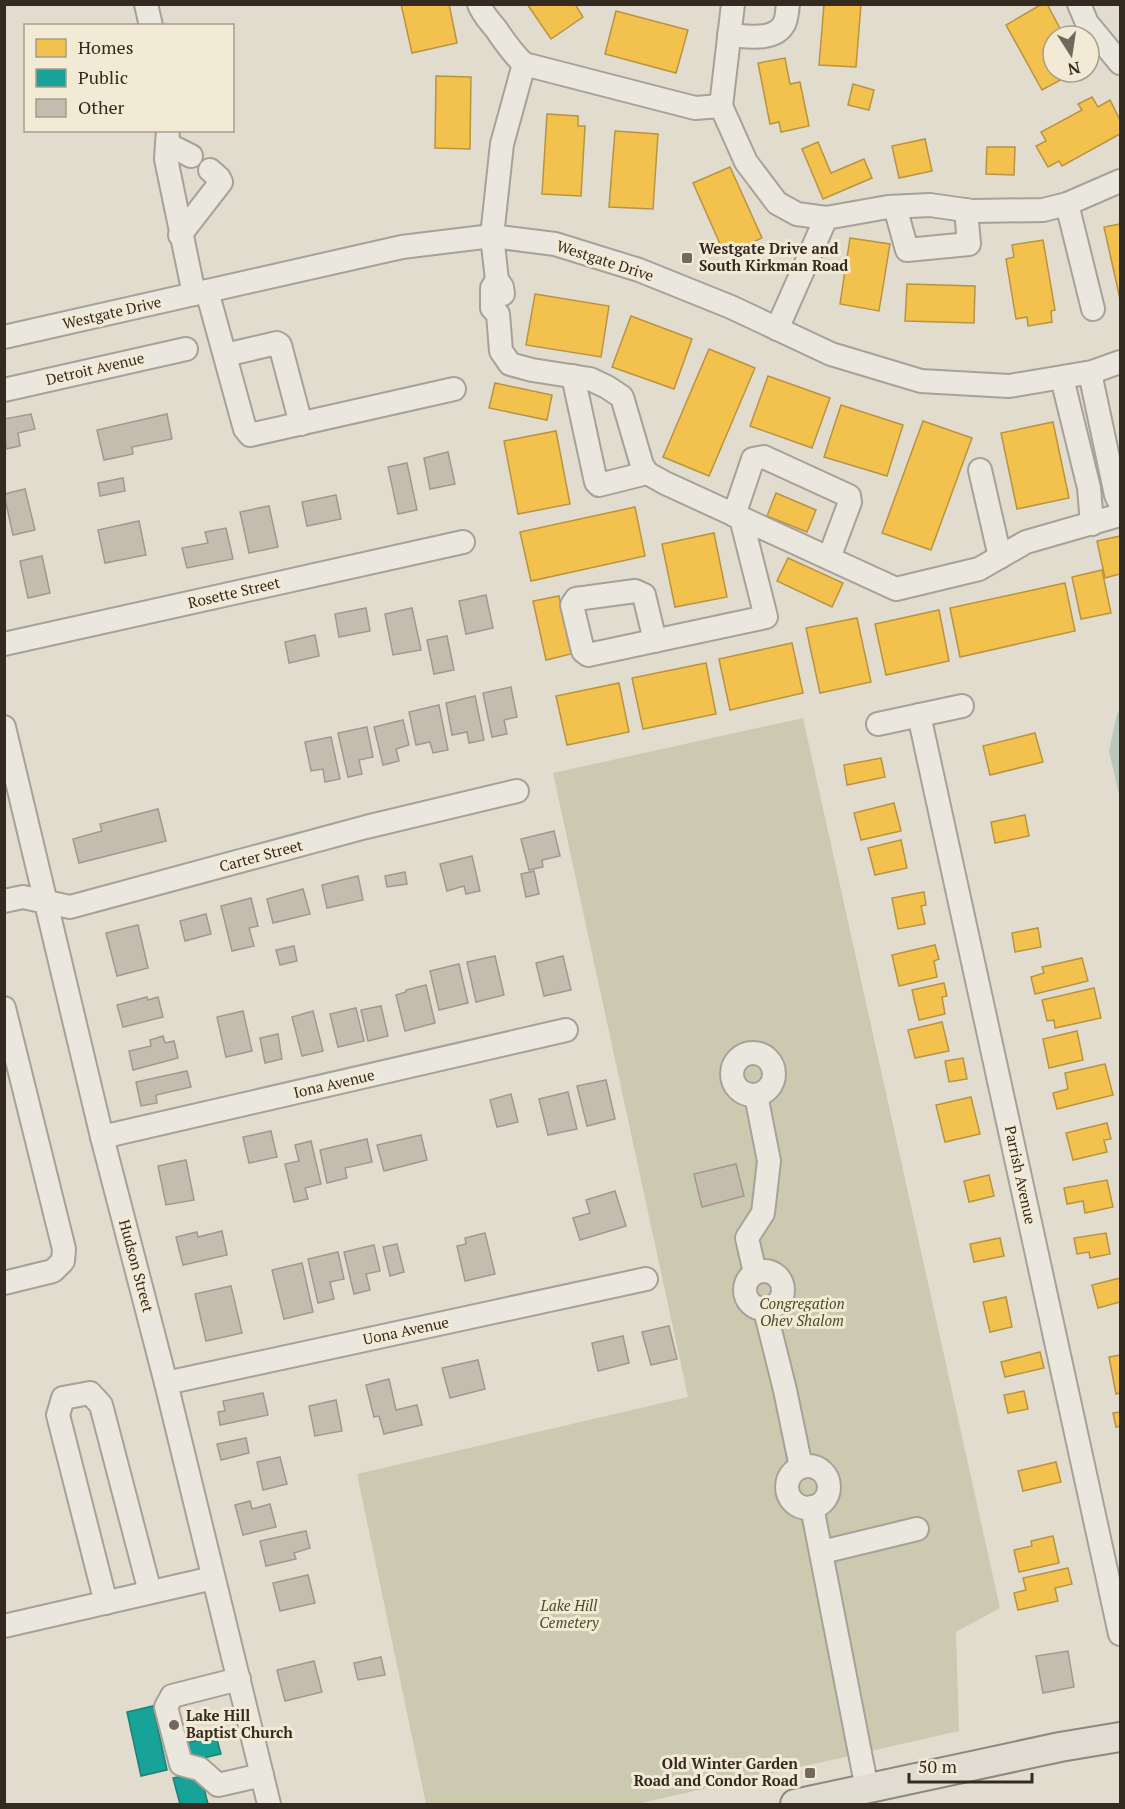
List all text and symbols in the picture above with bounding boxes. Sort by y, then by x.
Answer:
legend [24,24,234,132]
north arrow [1041,24,1101,84]
text: Homes [78,35,133,59]
text: N [1066,57,1082,81]
text: Public [78,65,128,89]
text: Other [78,95,125,119]
street label: Westgate Drive [554,235,656,285]
place label: Westgate Drive and South Kirkman Road [699,238,848,275]
marker: Westgate Drive and South Kirkman Road [680,251,694,265]
street label: Westgate Drive [60,291,163,333]
street label: Detroit Avenue [44,347,146,389]
street label: Rosette Street [186,572,282,612]
street label: Carter Street [217,834,305,876]
street label: Iona Avenue [291,1064,376,1102]
street label: Parrish Avenue [1001,1124,1041,1226]
street label: Hudson Street [115,1217,159,1315]
park label: Congregation Ohev Shalom [759,1293,845,1330]
street label: Uona Avenue [361,1311,451,1349]
park label: Lake Hill Cemetery [539,1595,600,1632]
place label: Lake Hill Baptist Church [186,1705,293,1742]
marker: Lake Hill Baptist Church [167,1718,181,1732]
scale bar [909,1746,1032,1784]
place label: Old Winter Garden Road and Condor Road [634,1753,798,1790]
text: 50 m [918,1754,958,1778]
marker: Old Winter Garden Road and Condor Road [803,1766,817,1780]

